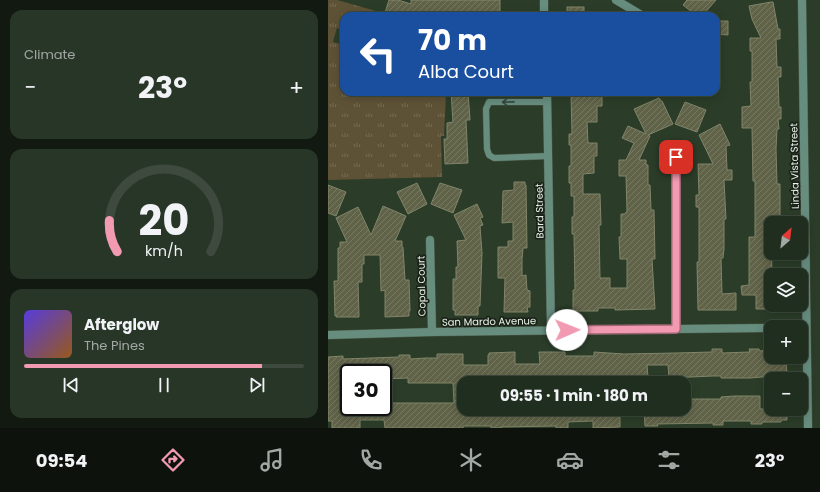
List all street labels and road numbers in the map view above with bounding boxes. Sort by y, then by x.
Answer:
street label: Linda Vista Street [786,122,803,209]
street label: Bard Street [532,183,547,239]
street label: Copal Court [413,255,430,316]
street label: San Mardo Avenue [442,313,536,330]

